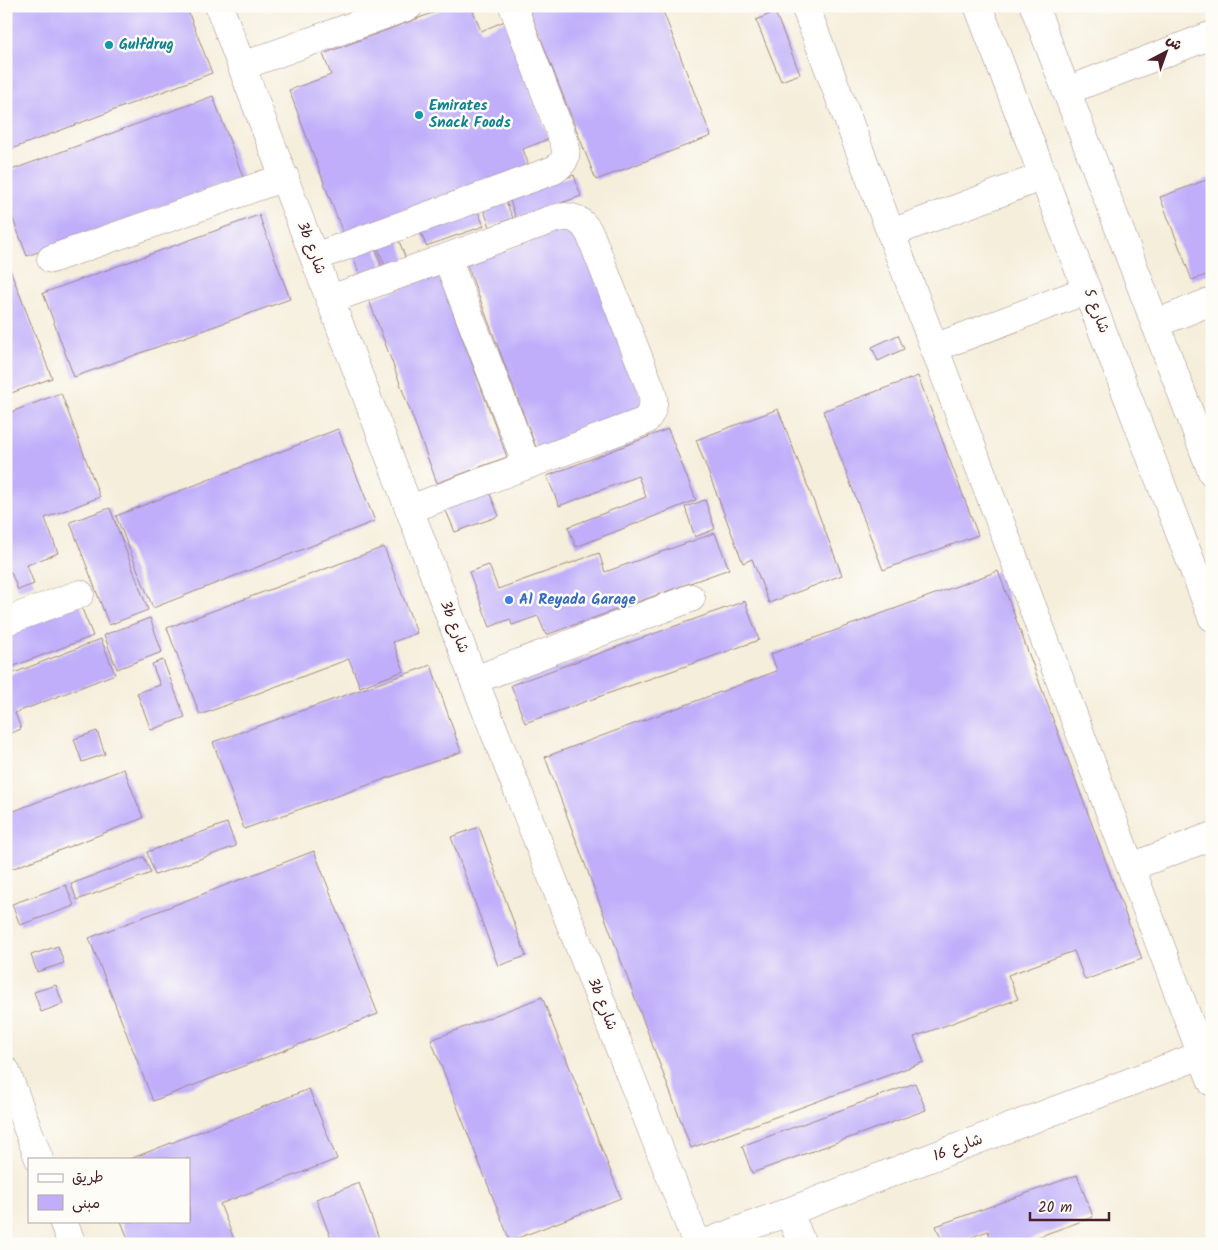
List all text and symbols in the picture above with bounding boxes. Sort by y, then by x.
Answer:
north arrow [1140,28,1190,78]
text: ش [1161,30,1187,56]
place label: Gulfdrug [119,33,174,57]
marker: Gulfdrug [103,39,115,51]
place label: Emirates Snack Foods [429,94,511,135]
marker: Emirates Snack Foods [413,109,425,121]
street label: 3b شارع [290,218,332,278]
street label: شارع 5 [1076,285,1116,337]
place label: Al Reyada Garage [519,588,636,612]
marker: Al Reyada Garage [503,594,515,606]
street label: 3b شارع [433,597,475,657]
street label: 3b شارع [581,974,623,1034]
street label: شارع 16 [930,1128,986,1168]
legend [28,1158,190,1222]
text: طريق [72,1166,104,1190]
scale bar [1030,1190,1109,1222]
text: مبنى [72,1192,100,1216]
text: 20 m [1038,1196,1072,1220]

